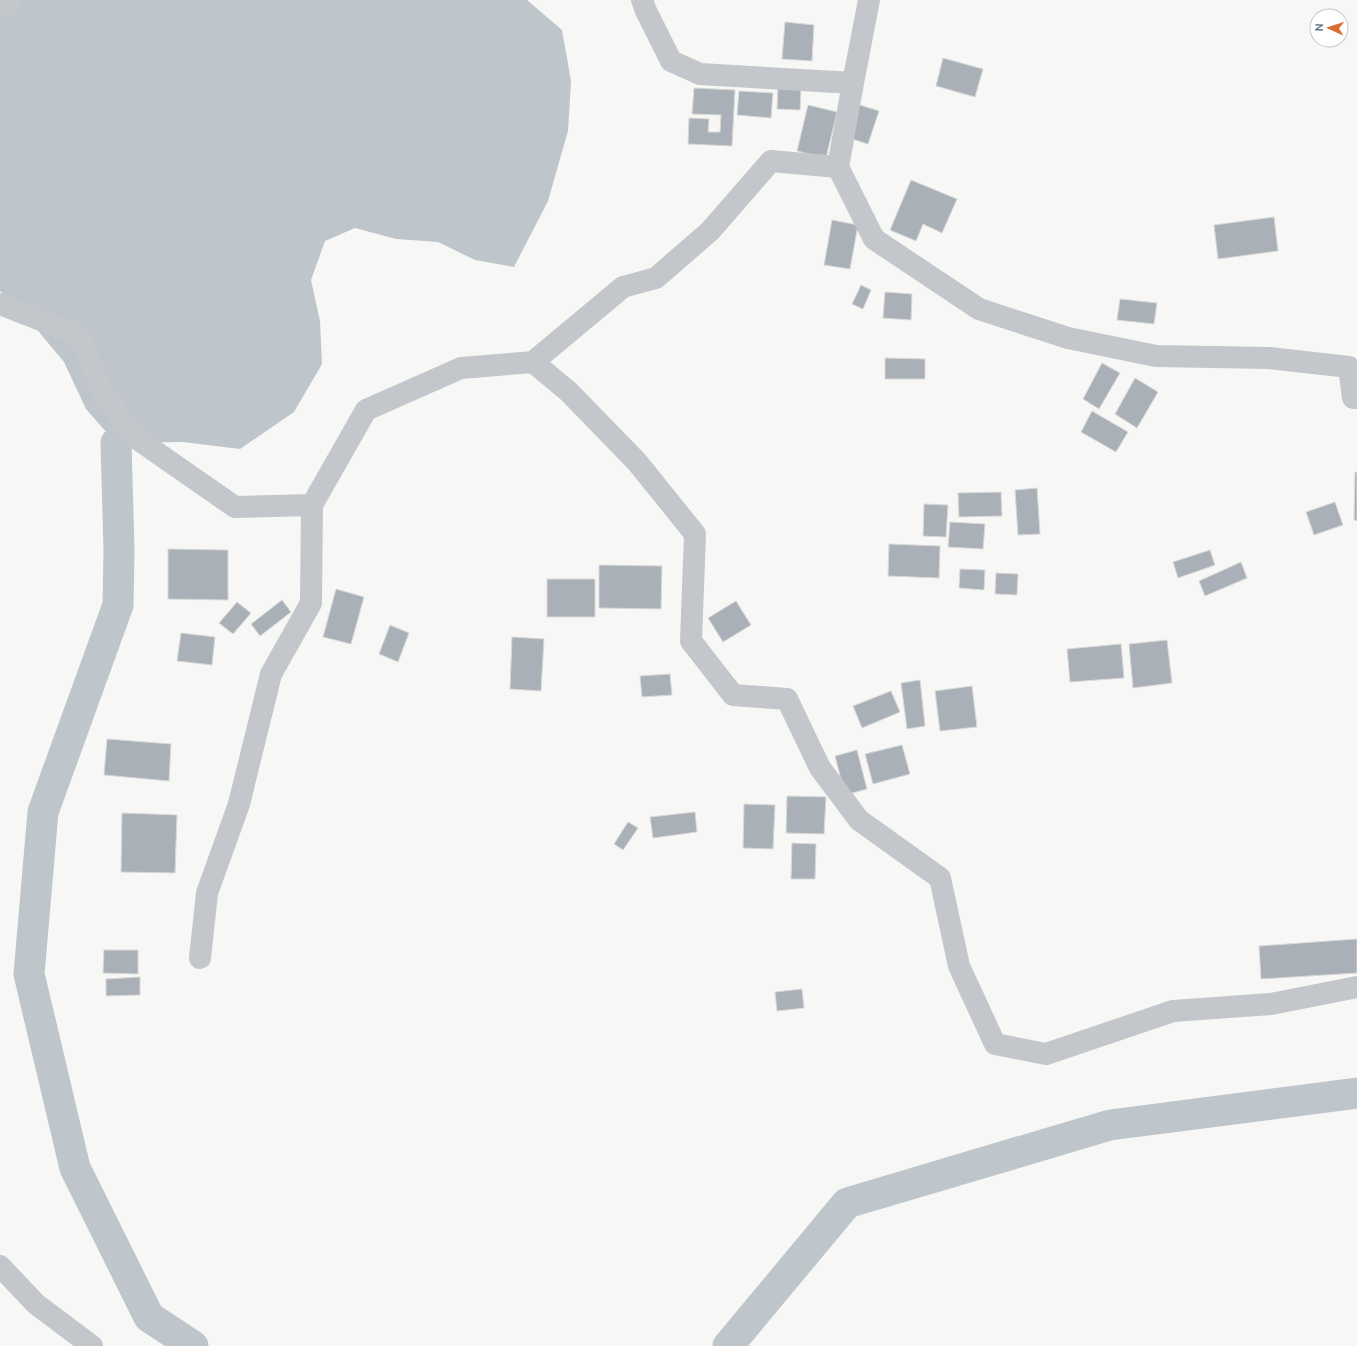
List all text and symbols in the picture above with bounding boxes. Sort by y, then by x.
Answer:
north arrow [1309,8,1349,48]
text: N [1313,23,1325,32]

